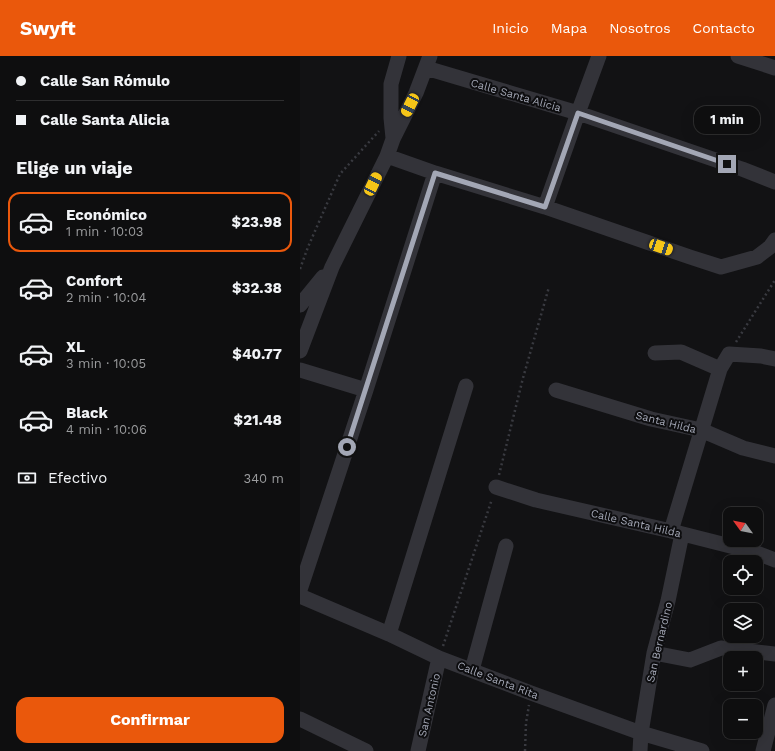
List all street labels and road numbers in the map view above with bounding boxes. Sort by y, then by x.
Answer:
street label: Calle Santa Alicia [469,76,562,115]
street label: Santa Hilda [634,409,697,436]
street label: Calle Santa Hilda [589,507,682,540]
street label: San Bernardino [644,601,675,684]
street label: Calle Santa Rita [455,659,540,702]
street label: San Antonio [416,672,443,738]

